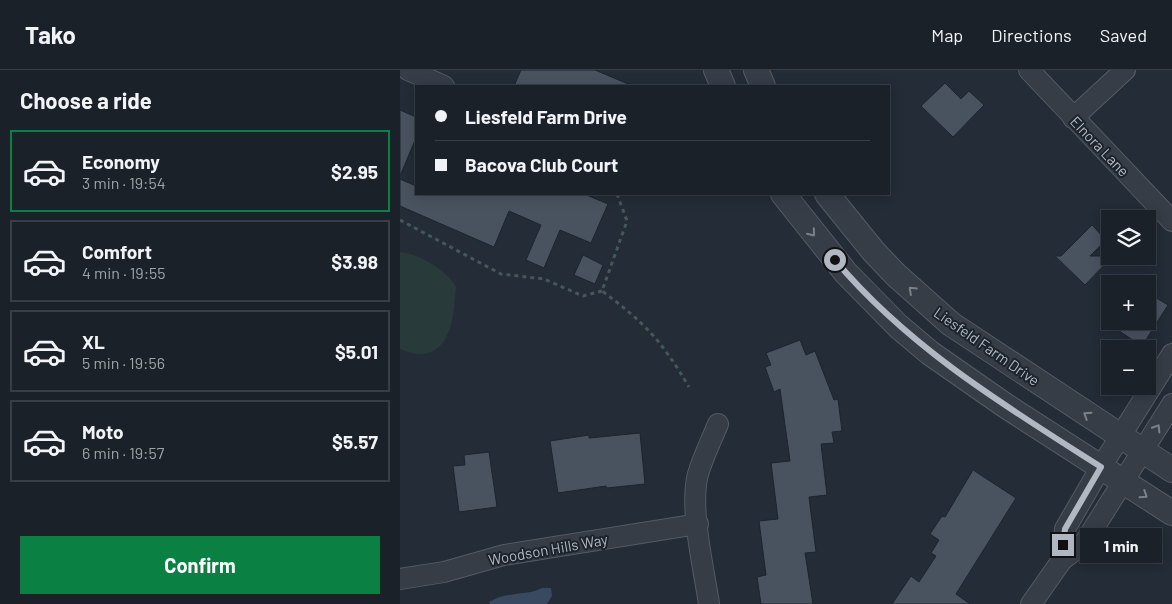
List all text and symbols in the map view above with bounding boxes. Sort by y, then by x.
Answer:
text: Tako [25,20,76,49]
text: Map [931,24,963,46]
text: Directions [991,24,1072,46]
text: Saved [1100,24,1147,46]
text: Choose a ride [20,87,152,113]
text: Liesfeld Farm Drive [465,105,627,128]
street label: Elnora Lane [1067,112,1133,180]
icon: car [22,149,67,194]
text: Economy [82,150,160,173]
text: Bacova Club Court [465,153,618,176]
text: $2.95 [331,160,378,183]
text: 3 min · 19:54 [82,173,166,192]
map controls [1101,210,1156,395]
button: layers [1101,210,1156,265]
one-way arrow [807,227,816,236]
icon: car [22,239,67,284]
text: Comfort [82,240,152,263]
route start [824,249,846,271]
text: $3.98 [331,250,378,273]
text: 4 min · 19:55 [82,263,166,282]
button: + [1101,275,1156,330]
one-way arrow [909,287,918,296]
street label: Liesfeld Farm Drive [931,303,1043,389]
icon: car [22,329,67,374]
text: XL [82,330,105,353]
text: $5.01 [335,340,378,363]
button: − [1101,340,1156,395]
text: 5 min · 19:56 [82,353,165,372]
one-way arrow [1083,412,1093,421]
icon: car [22,419,67,464]
text: Moto [82,420,124,443]
one-way arrow [1151,424,1160,433]
text: $5.57 [332,430,378,453]
text: 6 min · 19:57 [82,443,164,462]
one-way arrow [1138,488,1147,498]
callout: 1 min [1080,528,1163,562]
street label: Woodson Hills Way [487,530,609,568]
route end [1052,534,1074,556]
button: Confirm [20,536,380,594]
text: 1 min [1103,536,1139,555]

